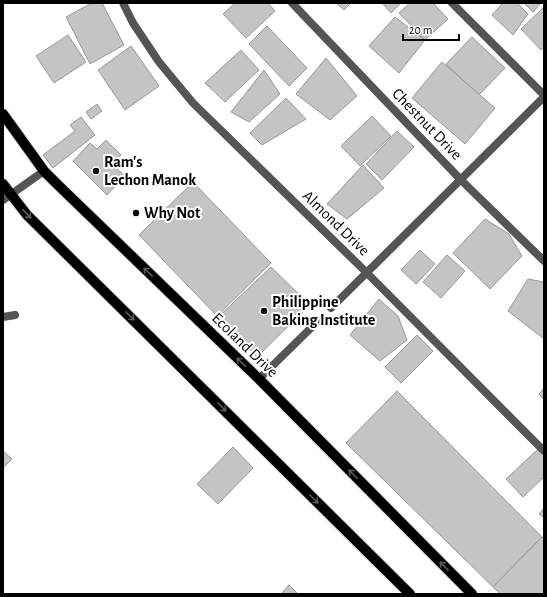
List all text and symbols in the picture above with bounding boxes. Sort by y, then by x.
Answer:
scale bar [403,16,459,42]
text: 20 m [409,24,432,36]
street label: Chestnut Drive [389,85,465,163]
place label: Ram's Lechon Manok [104,154,196,188]
marker: Ram's Lechon Manok [91,166,101,176]
street label: Almond Drive [299,187,373,259]
place label: Why Not [144,205,201,222]
marker: Why Not [131,208,141,218]
one-way arrow [23,209,32,219]
one-way arrow [143,267,153,277]
place label: Philippine Baking Institute [272,294,376,328]
marker: Philippine Baking Institute [259,306,269,316]
street label: Ecoland Drive [209,310,281,380]
one-way arrow [125,311,135,321]
one-way arrow [236,357,246,367]
one-way arrow [217,403,227,412]
one-way arrow [348,469,358,479]
one-way arrow [309,494,319,504]
one-way arrow [439,561,449,571]

